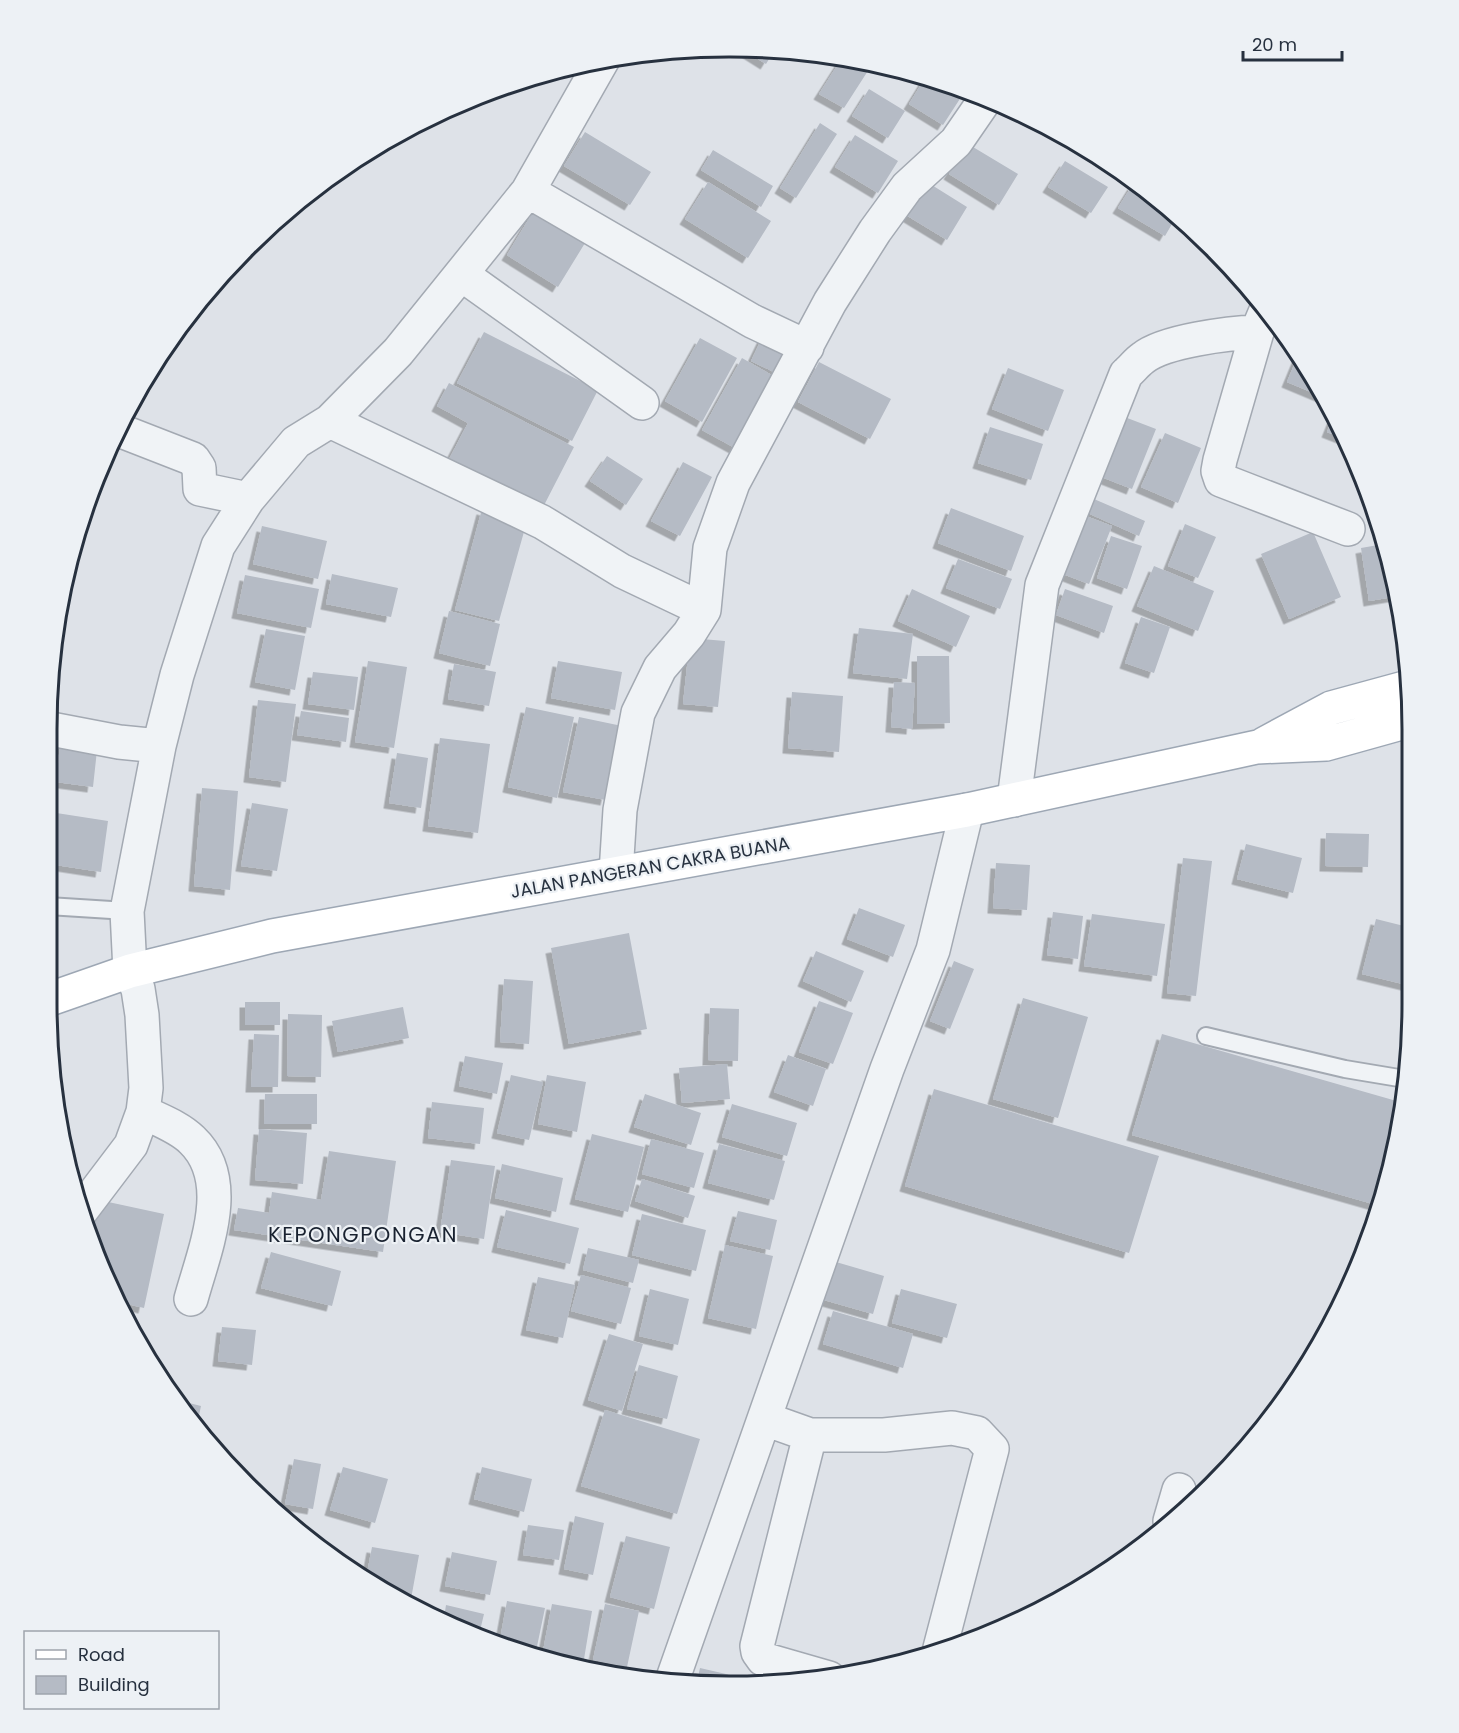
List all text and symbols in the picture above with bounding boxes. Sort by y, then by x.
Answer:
scale bar [1243,24,1342,62]
text: 20 m [1252,32,1297,57]
street label: JALAN PANGERAN CAKRA BUANA [509,830,791,904]
district label: KEPONGPONGAN [268,1220,458,1249]
legend [24,1631,219,1709]
text: Road [78,1642,125,1667]
text: Building [78,1672,150,1697]

